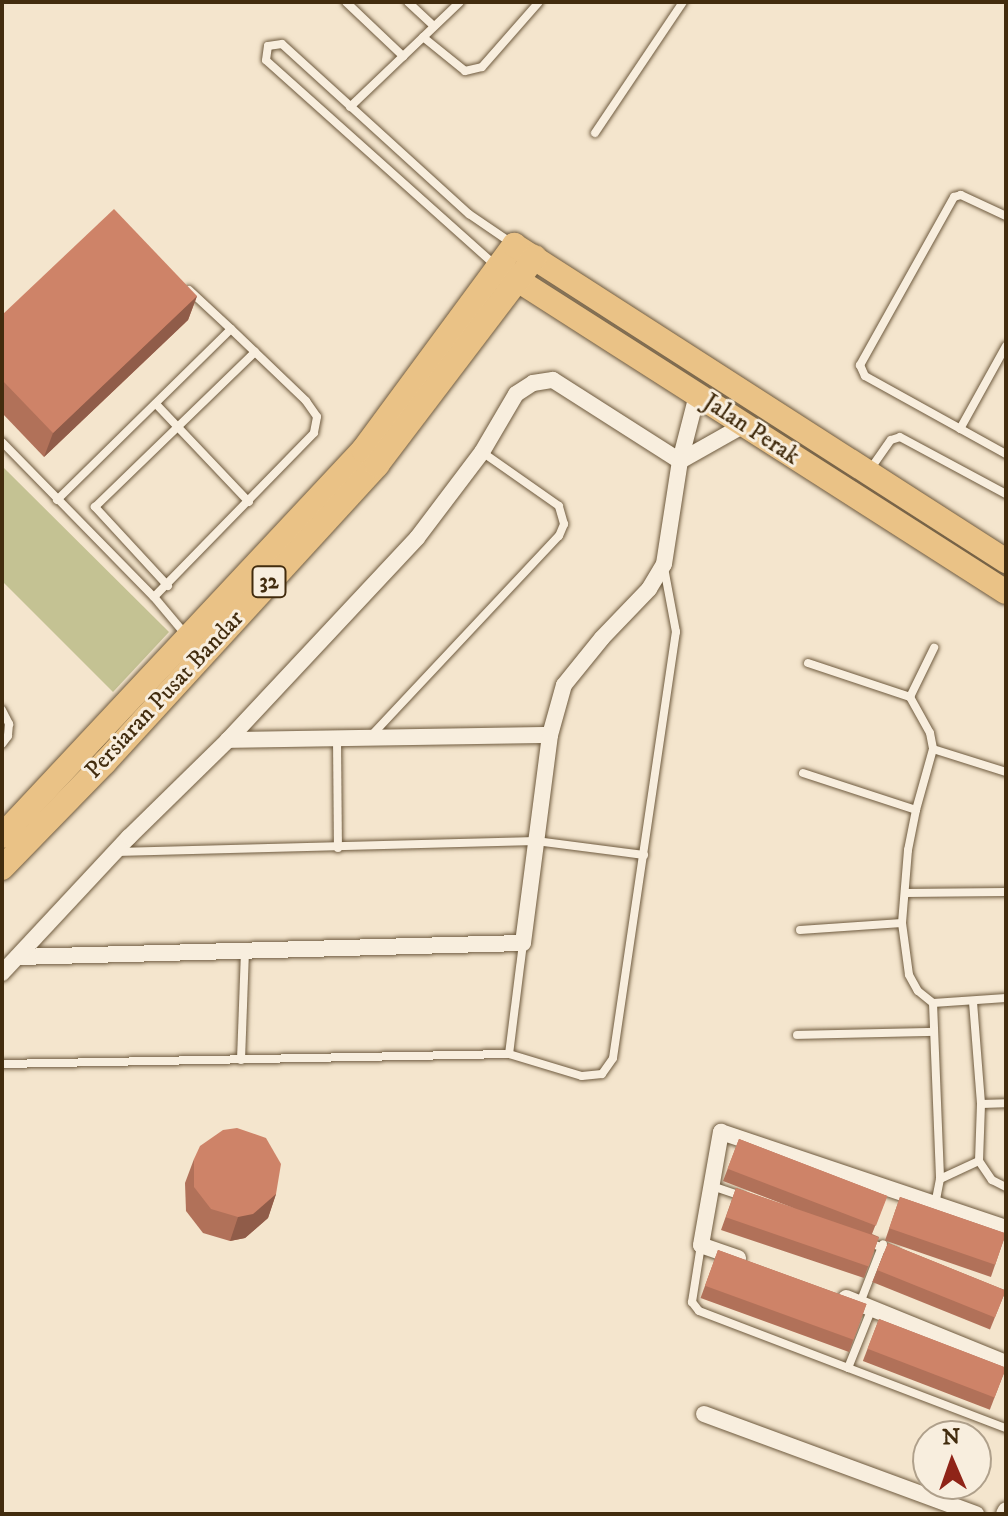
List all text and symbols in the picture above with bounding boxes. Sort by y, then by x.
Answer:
street label: Jalan Perak [697,388,805,472]
road number: 32 [251,564,287,600]
street label: Persiaran Pusat Bandar [80,605,250,785]
north arrow [912,1420,992,1500]
text: N [942,1424,961,1451]

